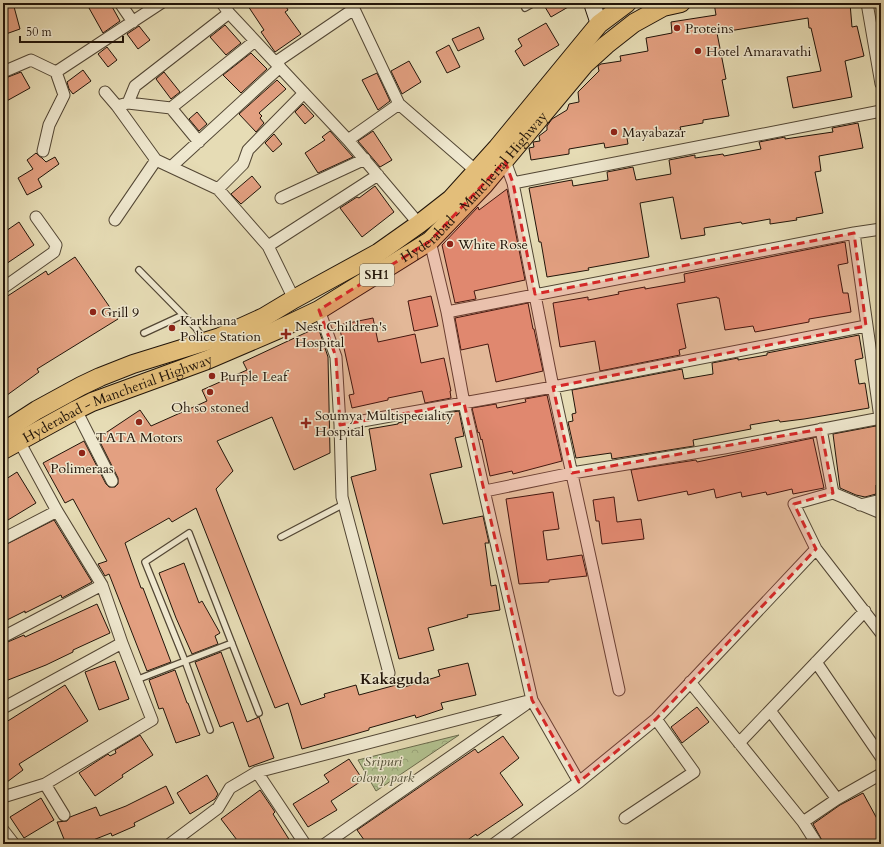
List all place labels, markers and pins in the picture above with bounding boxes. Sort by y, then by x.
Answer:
place label: Proteins [685,19,734,38]
marker: Proteins [672,23,682,33]
place label: Hotel Amaravathi [706,42,812,61]
marker: Hotel Amaravathi [693,46,703,56]
place label: Mayabazar [622,123,687,142]
marker: Mayabazar [609,127,619,137]
place label: White Rose [457,235,528,254]
marker: White Rose [445,239,455,249]
place label: Grill 9 [101,303,139,322]
marker: Grill 9 [88,307,98,317]
place label: Karkhana Police Station [180,311,261,346]
place label: Nest Children's Hospital [295,317,387,352]
marker: Karkhana Police Station [167,323,177,333]
marker: Nest Children's Hospital [280,328,292,340]
place label: Purple Leaf [220,367,290,386]
marker: Purple Leaf [207,371,217,381]
marker: Oh so stoned [205,387,215,397]
place label: Oh so stoned [171,398,250,417]
place label: Soumya Multispeciality Hospital [315,406,454,441]
marker: TATA Motors [134,417,144,427]
marker: Soumya Multispeciality Hospital [300,417,312,429]
place label: TATA Motors [96,428,183,447]
marker: Polimeraas [77,448,87,458]
place label: Polimeraas [50,459,114,478]

